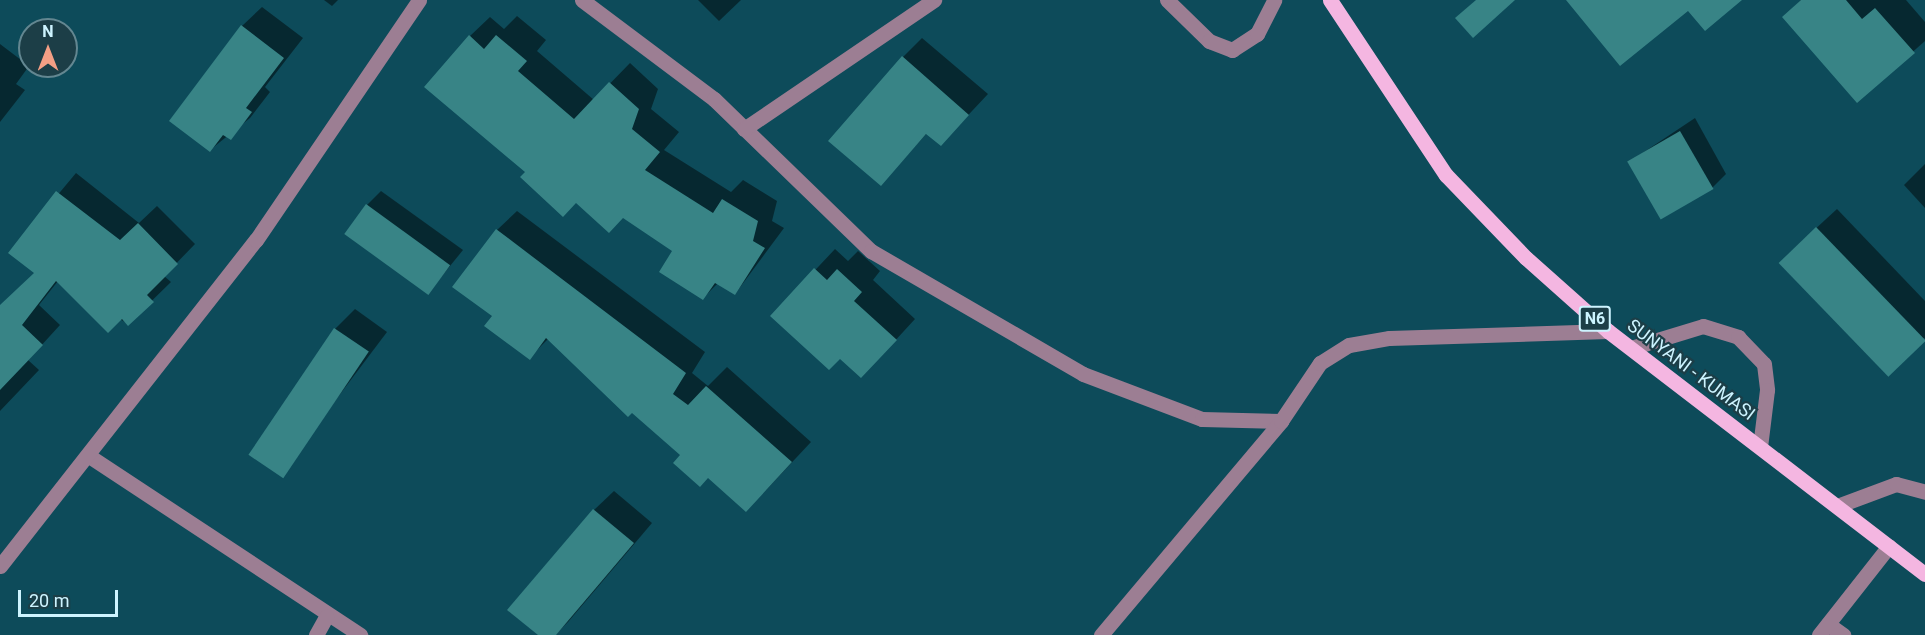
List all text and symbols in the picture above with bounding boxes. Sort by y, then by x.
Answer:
north arrow [18,18,78,78]
text: N [42,22,54,41]
road number: N6 [1578,306,1612,332]
street label: SUNYANI - KUMASI [1623,315,1759,425]
scale bar [21,578,122,616]
text: 20 m [29,590,69,611]

